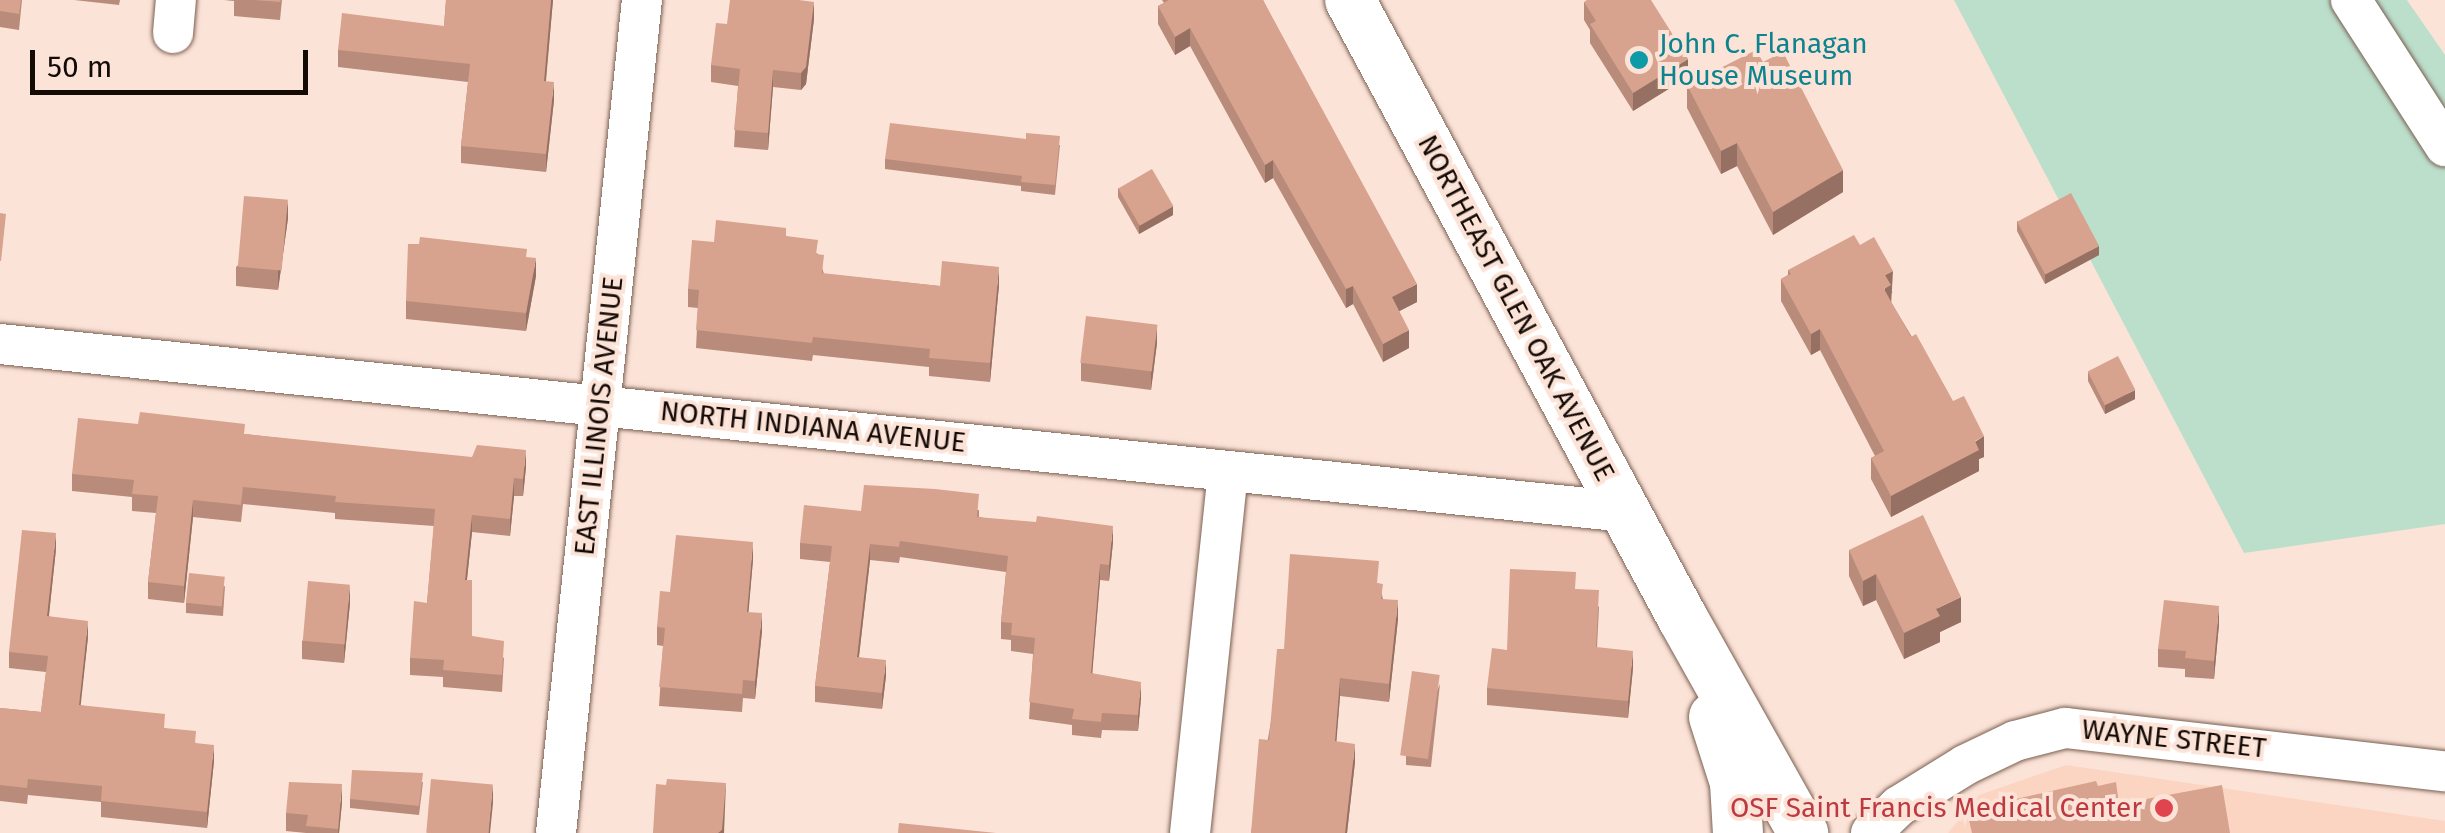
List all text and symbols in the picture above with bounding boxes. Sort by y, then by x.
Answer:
place label: John C. Flanagan House Museum [1659,27,1868,93]
scale bar [35,30,312,92]
text: 50 m [47,49,112,85]
marker: John C. Flanagan House Museum [1628,49,1650,71]
street label: NORTHEAST GLEN OAK AVENUE [1410,129,1622,487]
street label: EAST ILLINOIS AVENUE [568,275,630,557]
street label: NORTH INDIANA AVENUE [659,394,967,460]
street label: WAYNE STREET [2080,713,2268,765]
place label: OSF Saint Francis Medical Center [1730,791,2142,825]
marker: OSF Saint Francis Medical Center [2151,795,2177,821]

